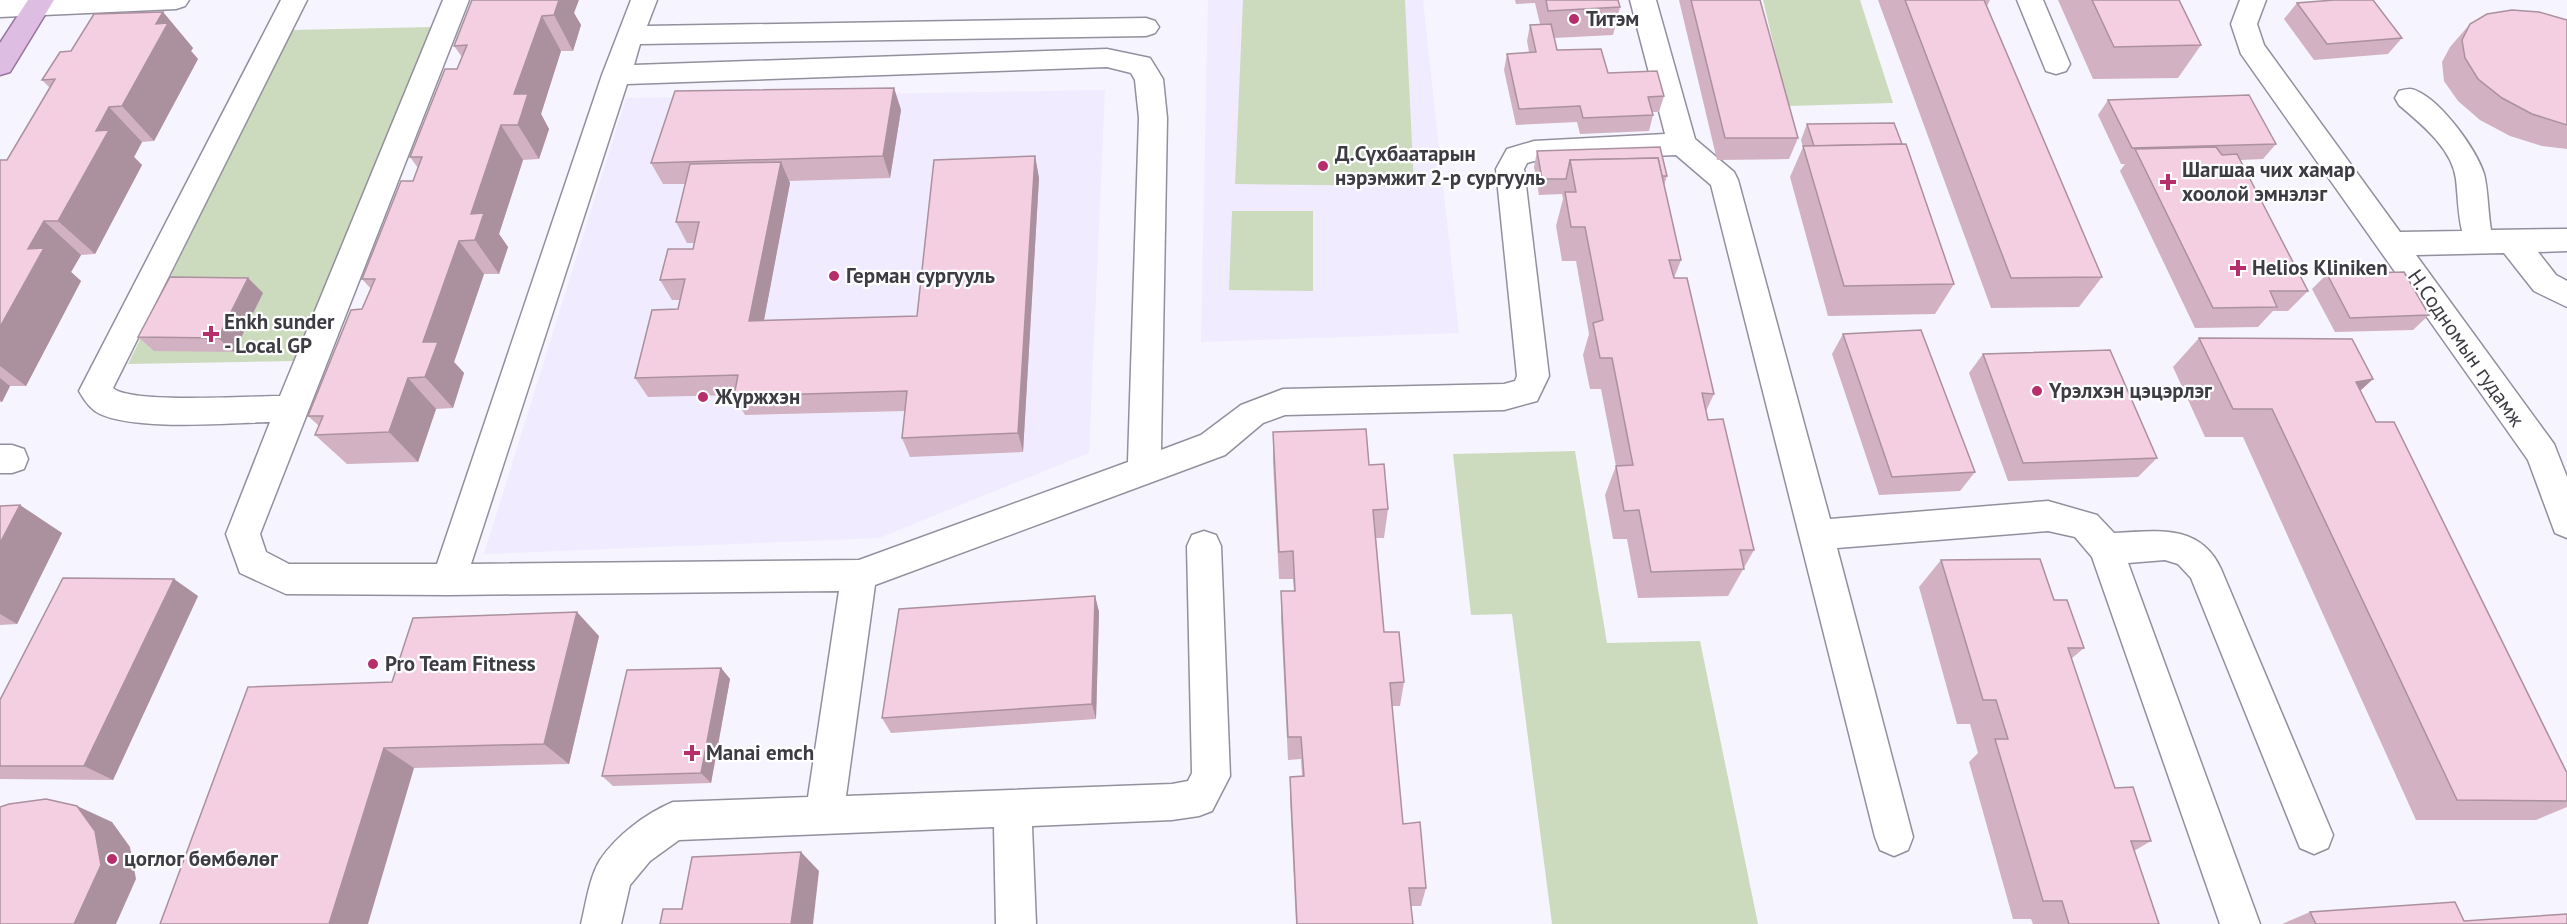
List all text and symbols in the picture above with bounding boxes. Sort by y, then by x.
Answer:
place label: Титэм [1586,5,1639,32]
marker: Титэм [1567,12,1581,26]
place label: Д.Сүхбаатарын нэрэмжит 2-р сургууль [1335,140,1545,191]
place label: Шагшаа чих хамар хоолой эмнэлэг [2182,156,2355,207]
marker: Д.Сүхбаатарын нэрэмжит 2-р сургууль [1316,159,1330,173]
marker: Шагшаа чих хамар хоолой эмнэлэг [2159,173,2177,191]
place label: Helios Kliniken [2252,254,2388,281]
marker: Helios Kliniken [2229,259,2247,277]
place label: Герман сургууль [846,262,995,289]
street label: Н.Содномын гудамж [2402,264,2531,432]
marker: Герман сургууль [827,269,841,283]
place label: Enkh sunder - Local GP [224,308,335,359]
marker: Enkh sunder - Local GP [202,325,220,343]
place label: Үрэлхэн цэцэрлэг [2048,377,2212,404]
place label: Жүржхэн [714,383,800,410]
marker: Үрэлхэн цэцэрлэг [2030,384,2044,398]
marker: Жүржхэн [696,390,710,404]
place label: Pro Team Fitness [385,650,536,677]
marker: Pro Team Fitness [366,657,380,671]
place label: Manai emch [706,739,814,766]
marker: Manai emch [683,744,701,762]
place label: цоглог бөмбөлөг [124,845,278,872]
marker: цоглог бөмбөлөг [105,852,119,866]

